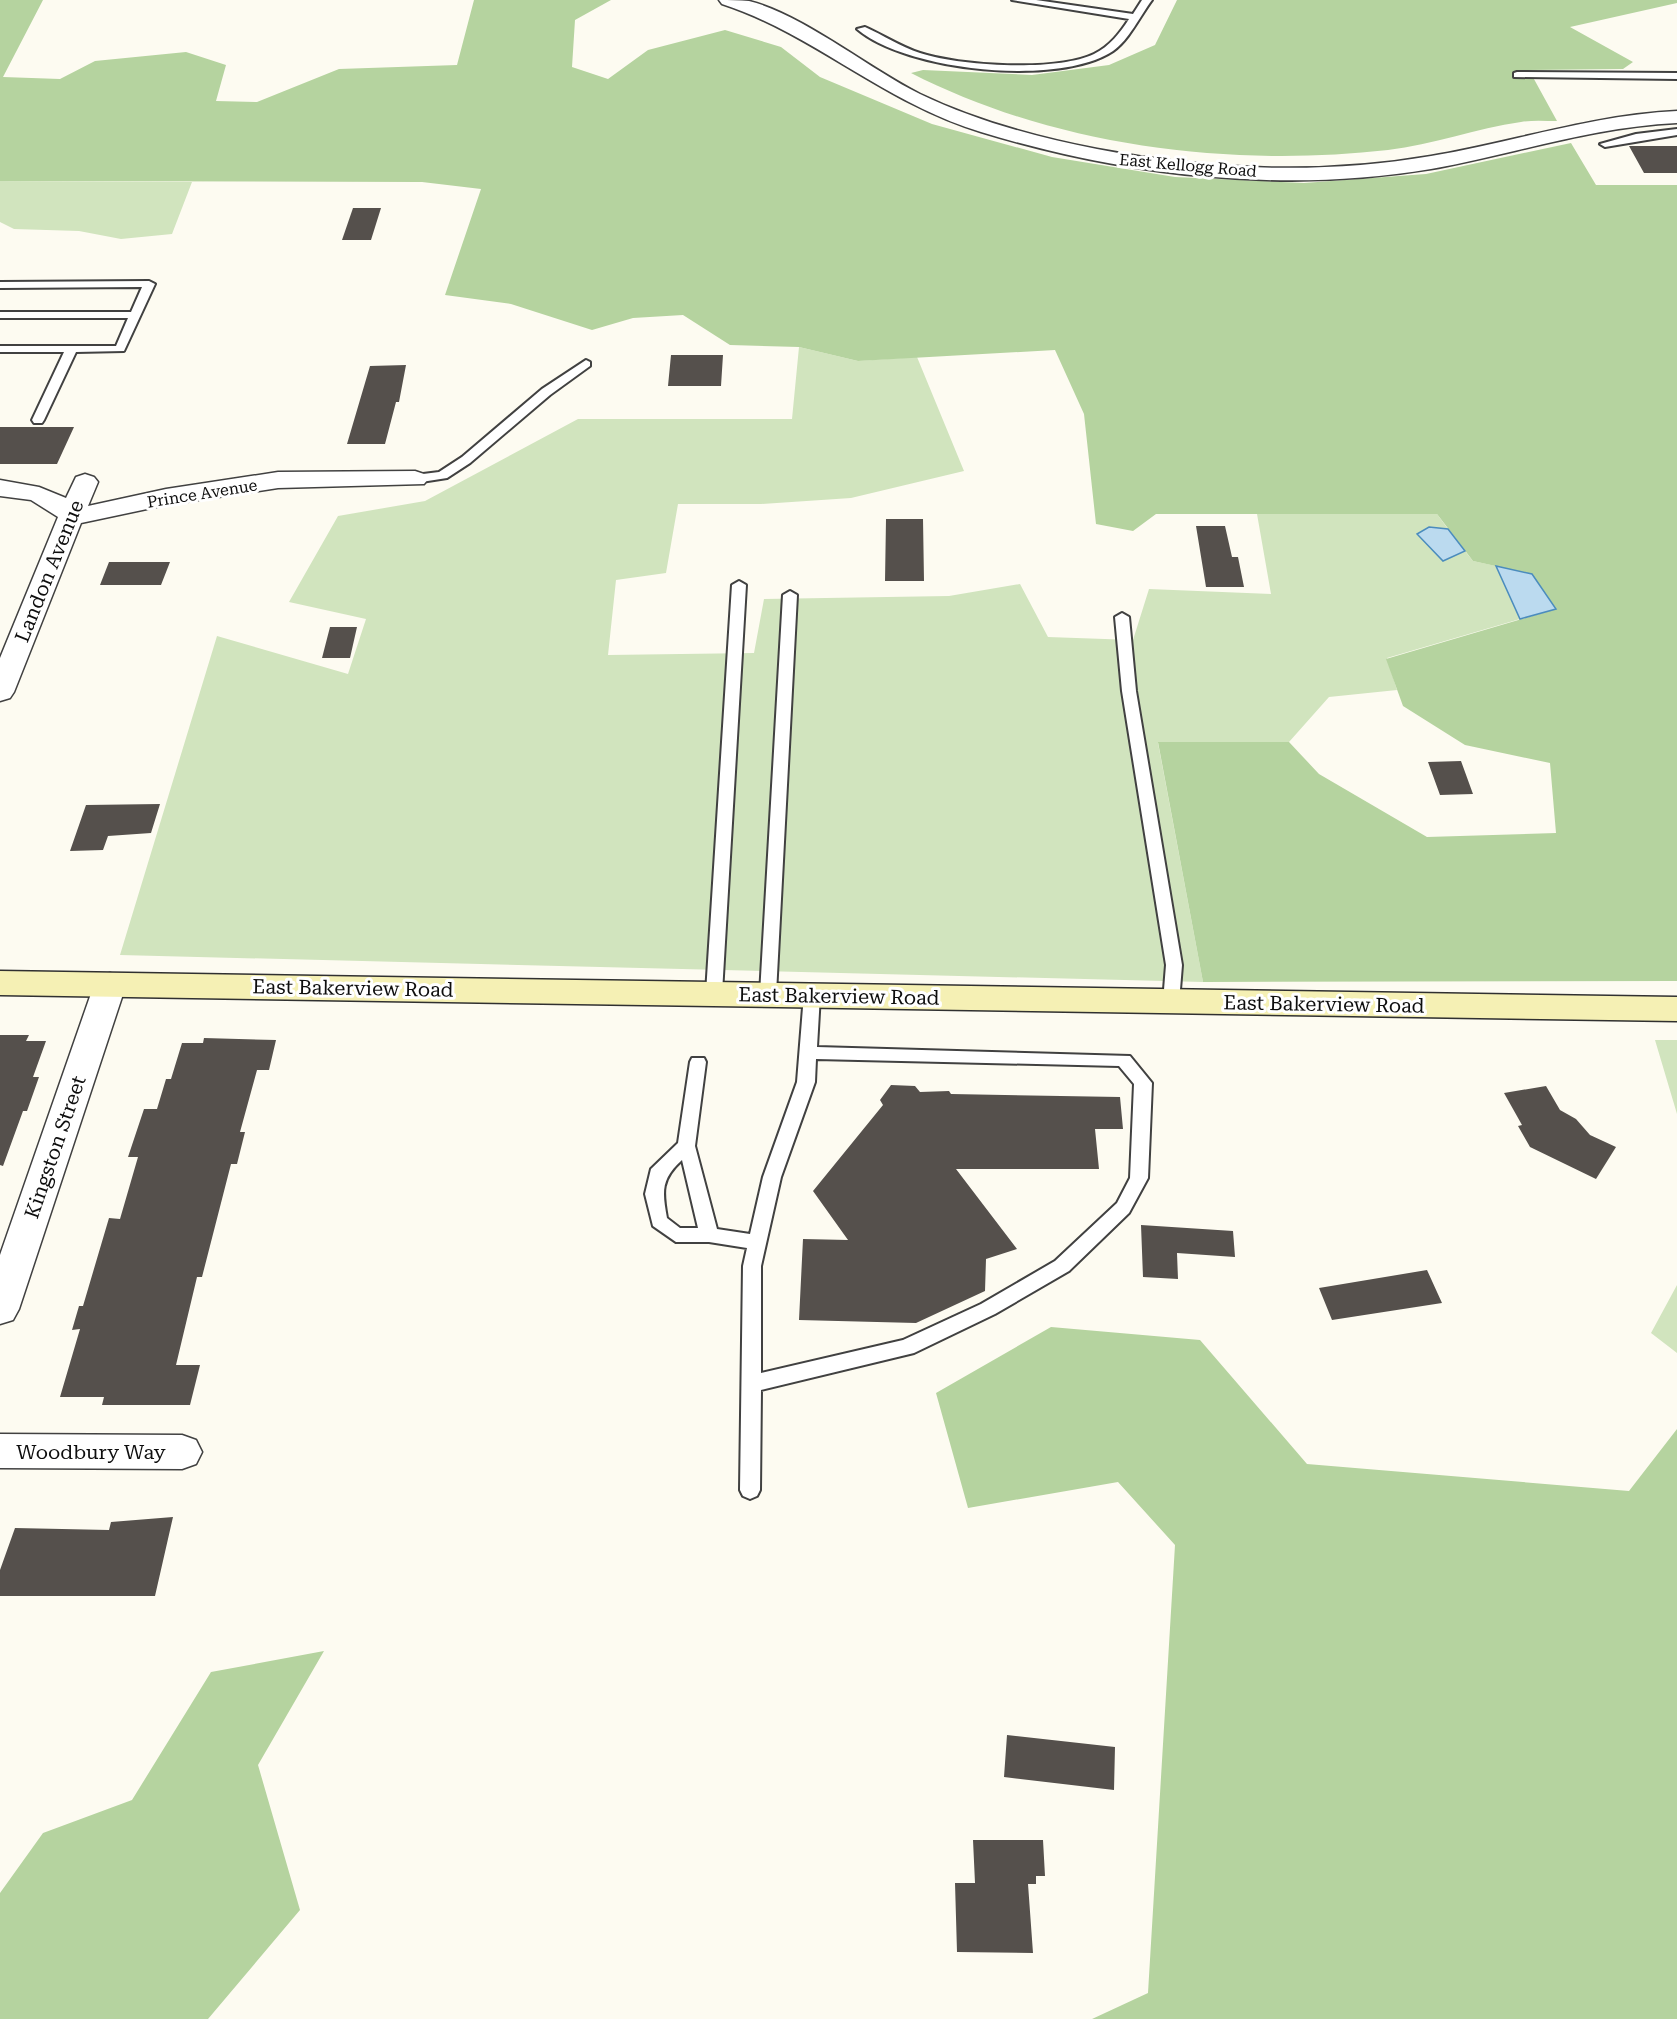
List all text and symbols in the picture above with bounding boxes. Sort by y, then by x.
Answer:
street label: East Kellogg Road [1118,150,1257,181]
street label: Prince Avenue [146,475,259,512]
street label: Landon Avenue [10,496,88,646]
street label: East Bakerview Road [252,974,454,1002]
street label: East Bakerview Road [738,982,940,1010]
street label: East Bakerview Road [1223,990,1425,1018]
street label: Kingston Street [19,1072,91,1222]
street label: Woodbury Way [16,1440,166,1464]

